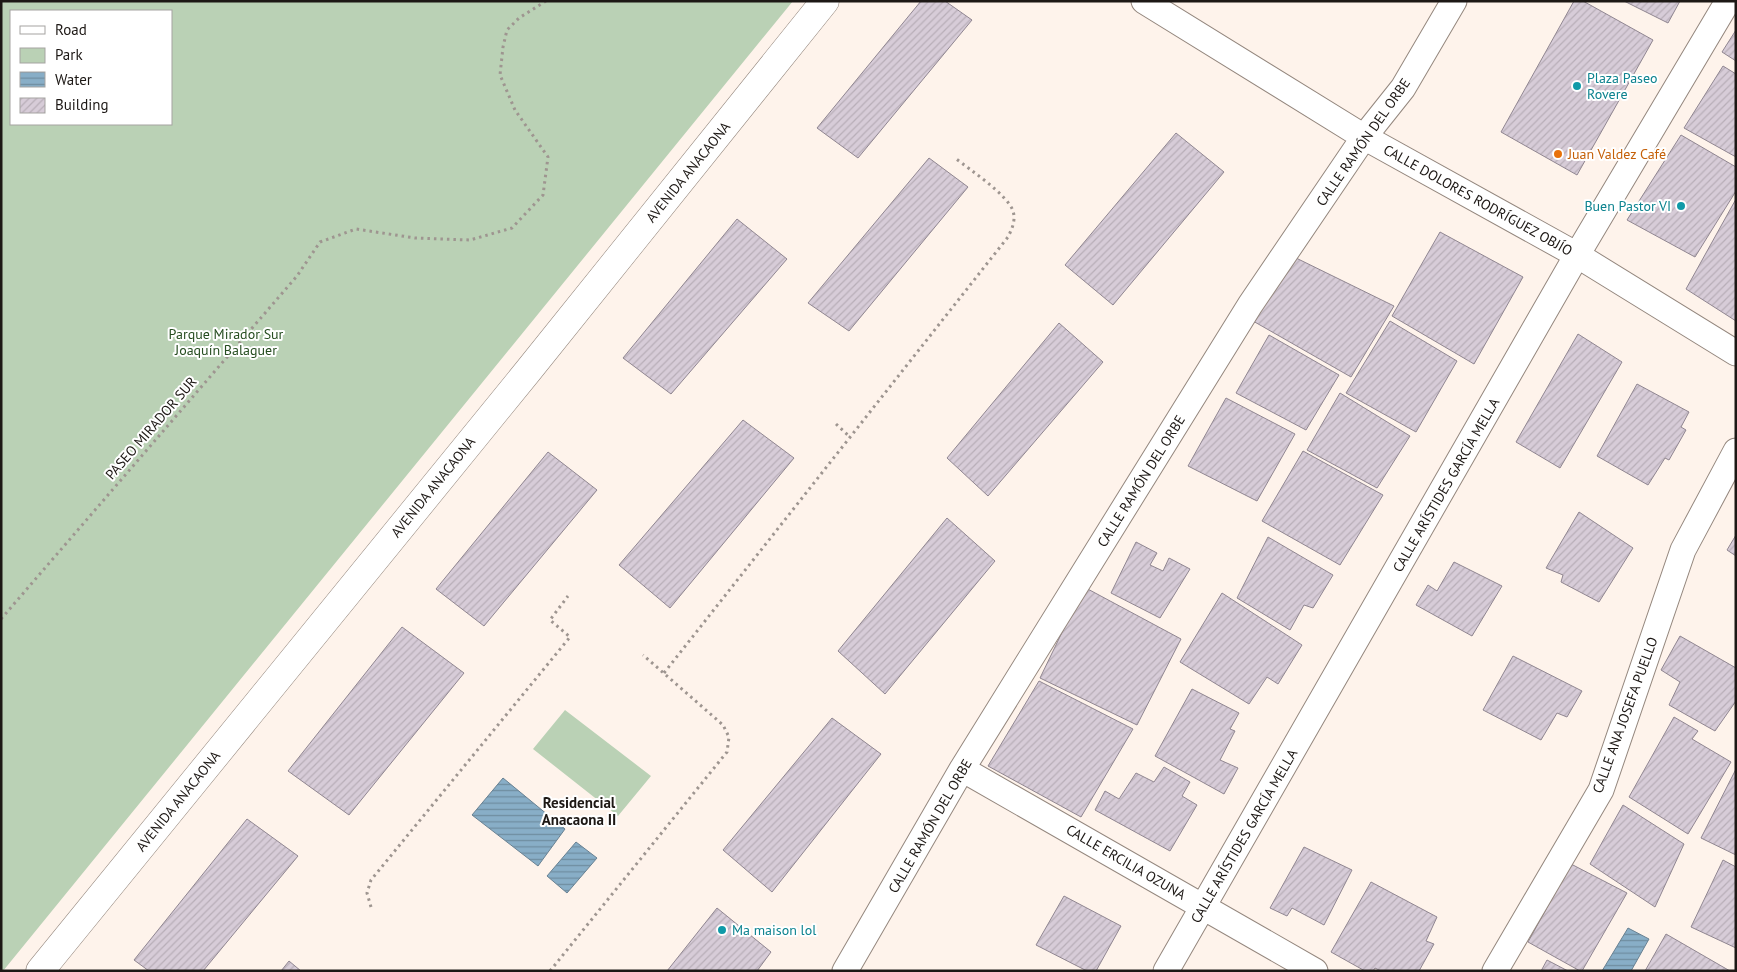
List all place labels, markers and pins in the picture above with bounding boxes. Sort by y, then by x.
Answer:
place label: Plaza Paseo Rovere [1587,69,1657,103]
marker: Plaza Paseo Rovere [1571,80,1583,92]
place label: Juan Valdez Café [1567,145,1666,163]
marker: Juan Valdez Café [1552,148,1564,160]
place label: Buen Pastor VI [1584,197,1671,215]
marker: Buen Pastor VI [1675,200,1687,212]
place label: Ma maison lol [732,921,816,939]
marker: Ma maison lol [716,924,728,936]

